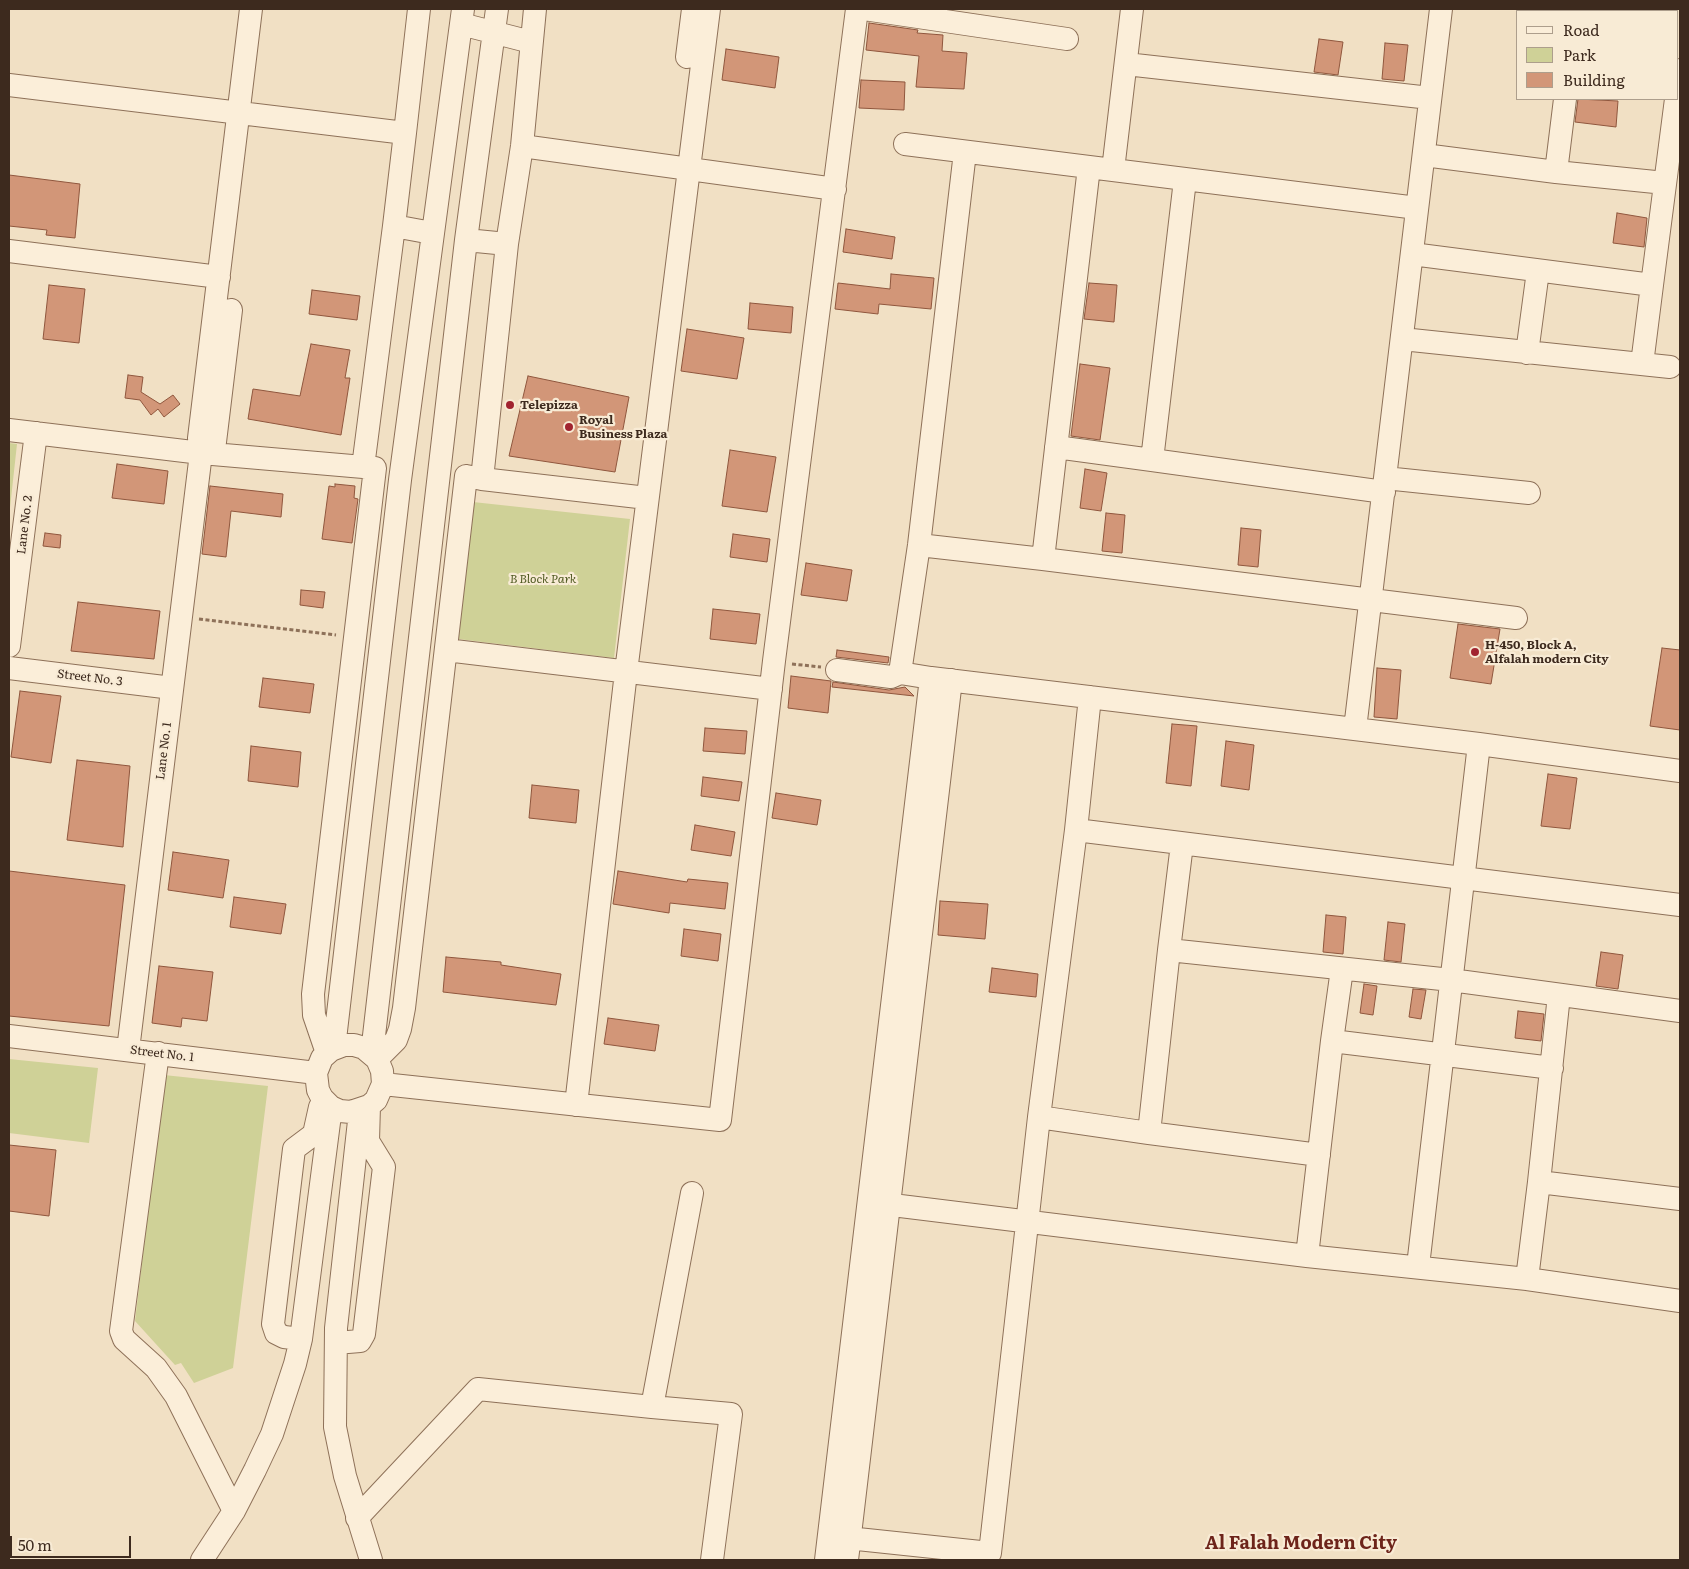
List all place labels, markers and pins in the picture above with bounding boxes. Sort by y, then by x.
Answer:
place label: Telepizza [520,398,578,412]
marker: Telepizza [504,399,516,411]
place label: Royal Business Plaza [579,413,667,441]
marker: Royal Business Plaza [563,421,575,433]
place label: H-450, Block A, Alfalah modern City [1485,638,1609,666]
marker: H-450, Block A, Alfalah modern City [1469,646,1481,658]

